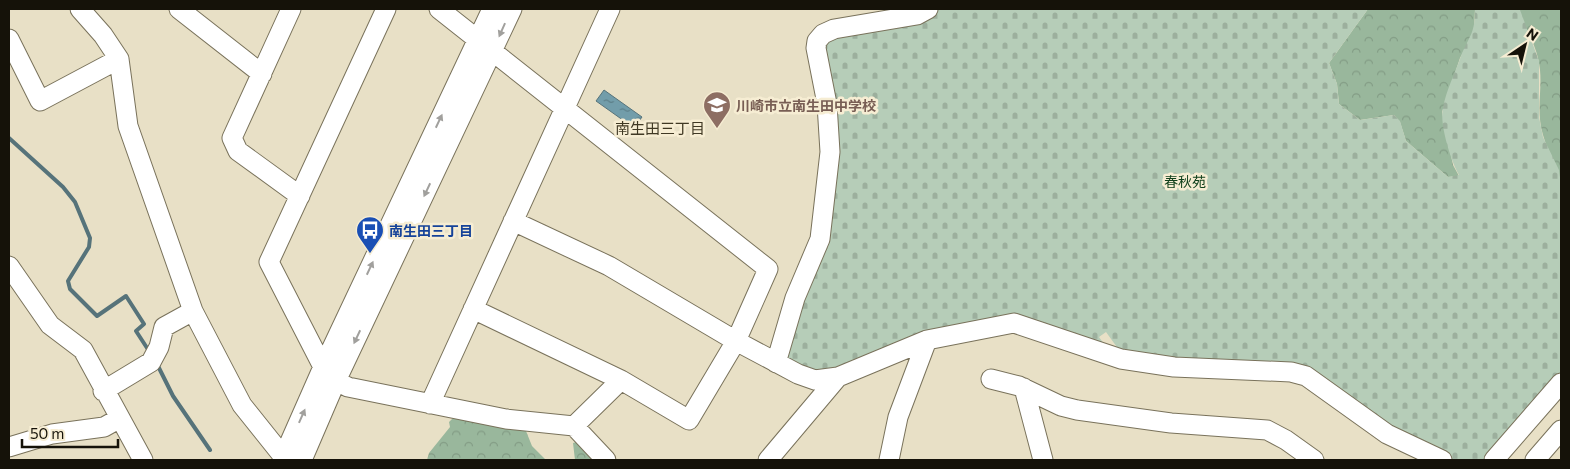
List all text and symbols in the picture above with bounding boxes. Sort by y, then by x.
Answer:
north arrow [1500,20,1550,70]
one-way arrow [498,23,506,37]
text: N [1524,24,1542,44]
school or university icon: 川崎市立南生田中学校 [702,90,732,129]
place label: 川崎市立南生田中学校 [736,97,876,114]
one-way arrow [436,114,444,128]
district label: 南生田三丁目 [615,119,705,137]
park label: 春秋苑 [1164,173,1206,190]
one-way arrow [422,183,430,197]
bus stop icon: 南生田三丁目 [355,215,385,254]
place label: 南生田三丁目 [389,222,473,239]
one-way arrow [366,261,374,275]
one-way arrow [353,329,361,344]
one-way arrow [298,409,306,423]
scale bar [22,416,119,448]
text: 50 m [30,424,64,442]

